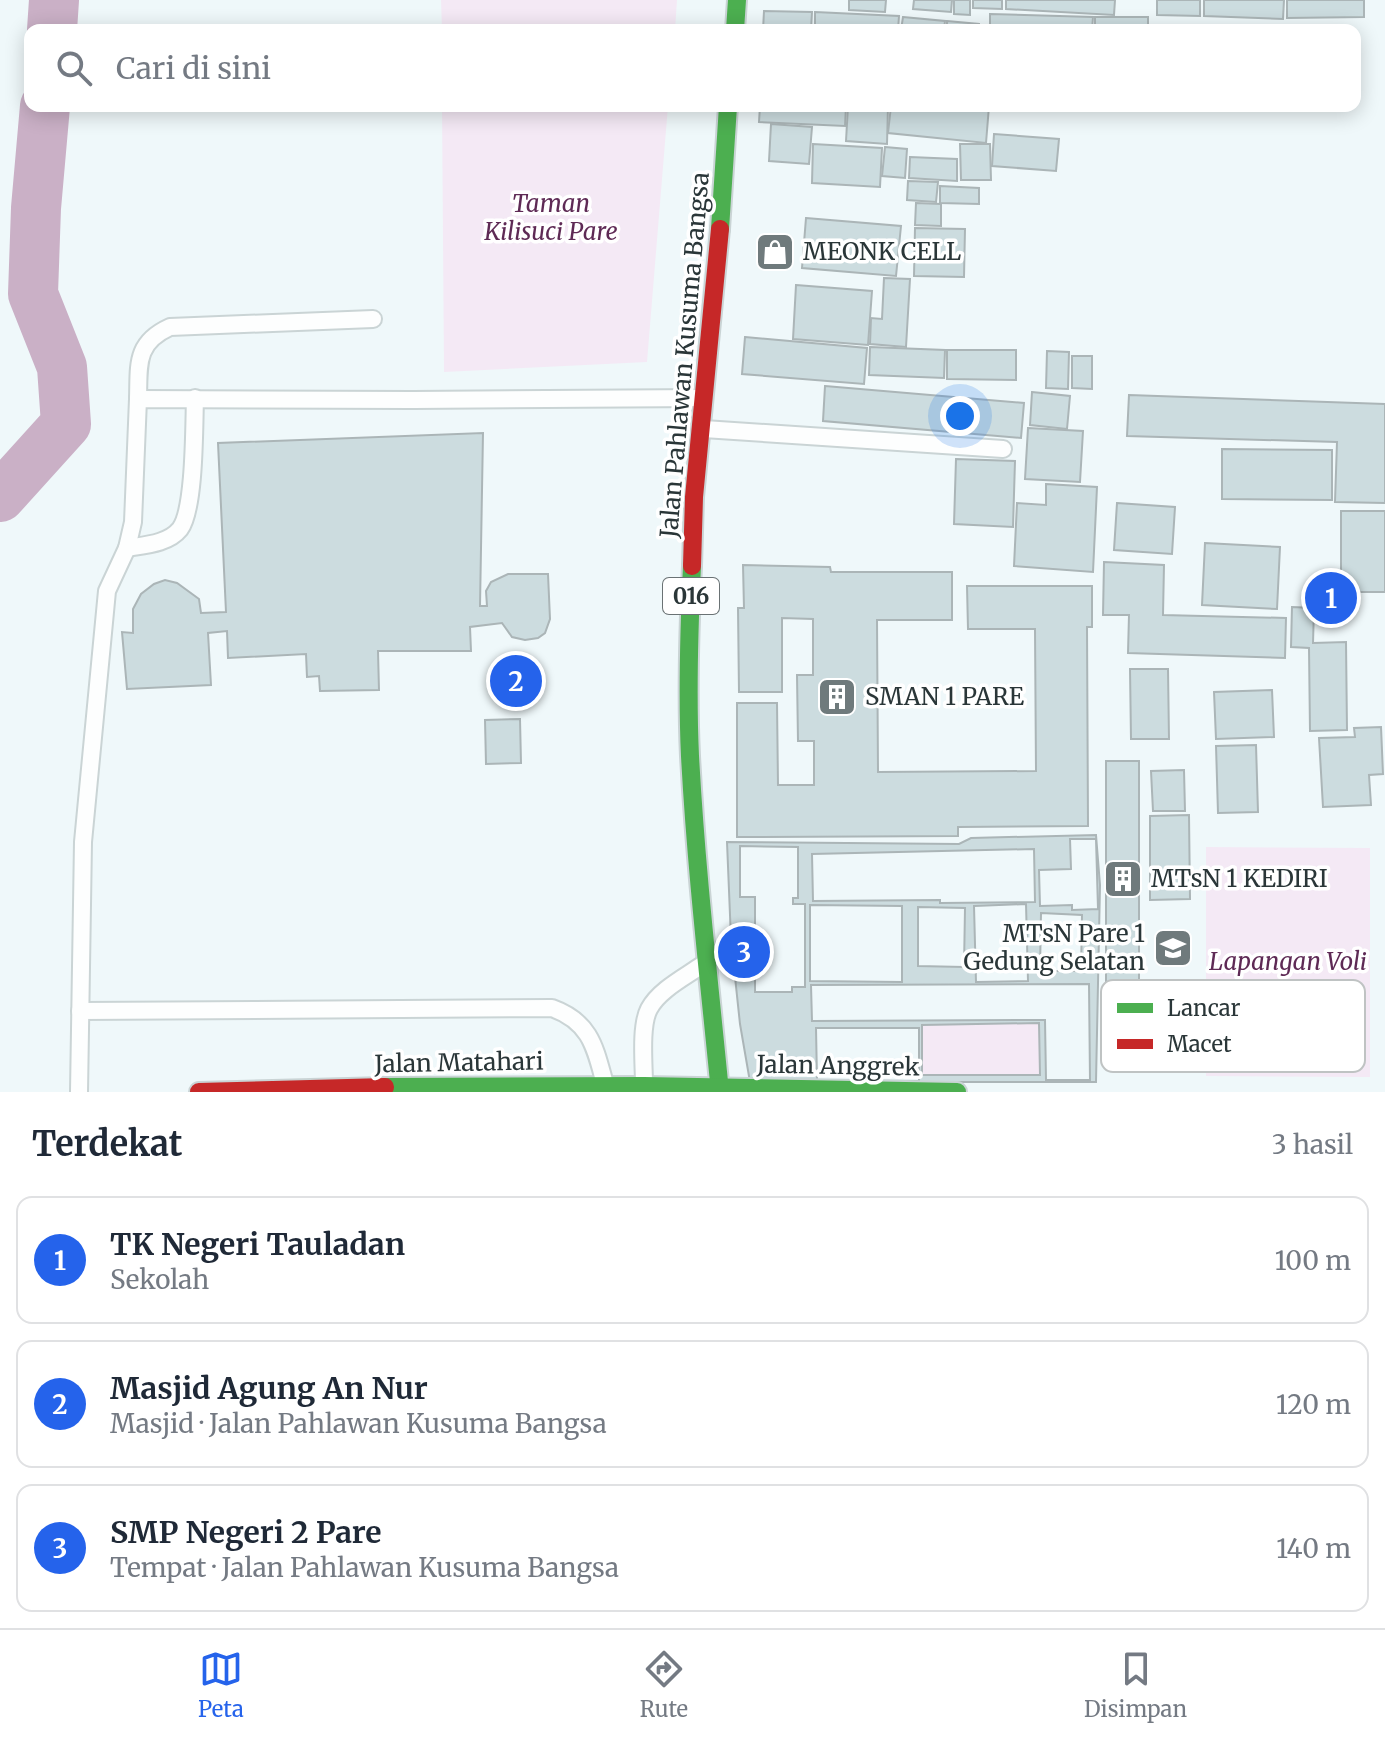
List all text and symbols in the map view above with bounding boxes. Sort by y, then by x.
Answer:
search box [24,24,1361,112]
icon: search [52,46,96,90]
text: Cari di sini [116,49,271,87]
street label: Jalan Pahlawan Kusuma Bangsa [653,171,716,540]
park label: Taman Kilisuci Pare [483,188,618,247]
shop icon: MEONK CELL [754,231,796,273]
place label: MEONK CELL [803,236,961,267]
your location [940,396,980,436]
pin: 1 [1305,568,1357,628]
road number: 016 [663,578,719,614]
pin: 2 [490,651,542,711]
building icon: SMAN 1 PARE [816,676,858,718]
place label: SMAN 1 PARE [865,681,1025,712]
building icon: MTsN 1 KEDIRI [1102,858,1144,900]
place label: MTsN 1 KEDIRI [1151,863,1328,894]
place label: MTsN Pare 1 Gedung Selatan [963,918,1145,977]
pin: 3 [718,922,770,982]
school or university icon: MTsN Pare 1 Gedung Selatan [1152,927,1194,969]
park label: Lapangan Voli [1209,946,1367,977]
legend [1101,980,1365,1072]
text: Lancar [1167,994,1241,1022]
text: Macet [1167,1030,1232,1058]
street label: Jalan Matahari [373,1046,544,1079]
street label: Jalan Anggrek [755,1049,921,1082]
text: Terdekat [32,1123,182,1165]
text: 3 hasil [1272,1128,1353,1161]
text: TK Negeri Tauladan [110,1225,405,1263]
text: 1 [54,1244,66,1277]
text: 100 m [1275,1244,1351,1277]
text: Sekolah [110,1263,209,1296]
text: Masjid Agung An Nur [110,1369,428,1407]
text: 2 [52,1388,68,1421]
text: 120 m [1276,1388,1351,1421]
text: Masjid · Jalan Pahlawan Kusuma Bangsa [110,1407,607,1440]
text: SMP Negeri 2 Pare [110,1513,382,1551]
text: 3 [53,1532,67,1565]
text: 140 m [1276,1532,1351,1565]
text: Tempat · Jalan Pahlawan Kusuma Bangsa [110,1551,619,1584]
tab: Peta [198,1647,244,1723]
tab: Rute [640,1647,688,1723]
tab: Disimpan [1084,1647,1187,1723]

